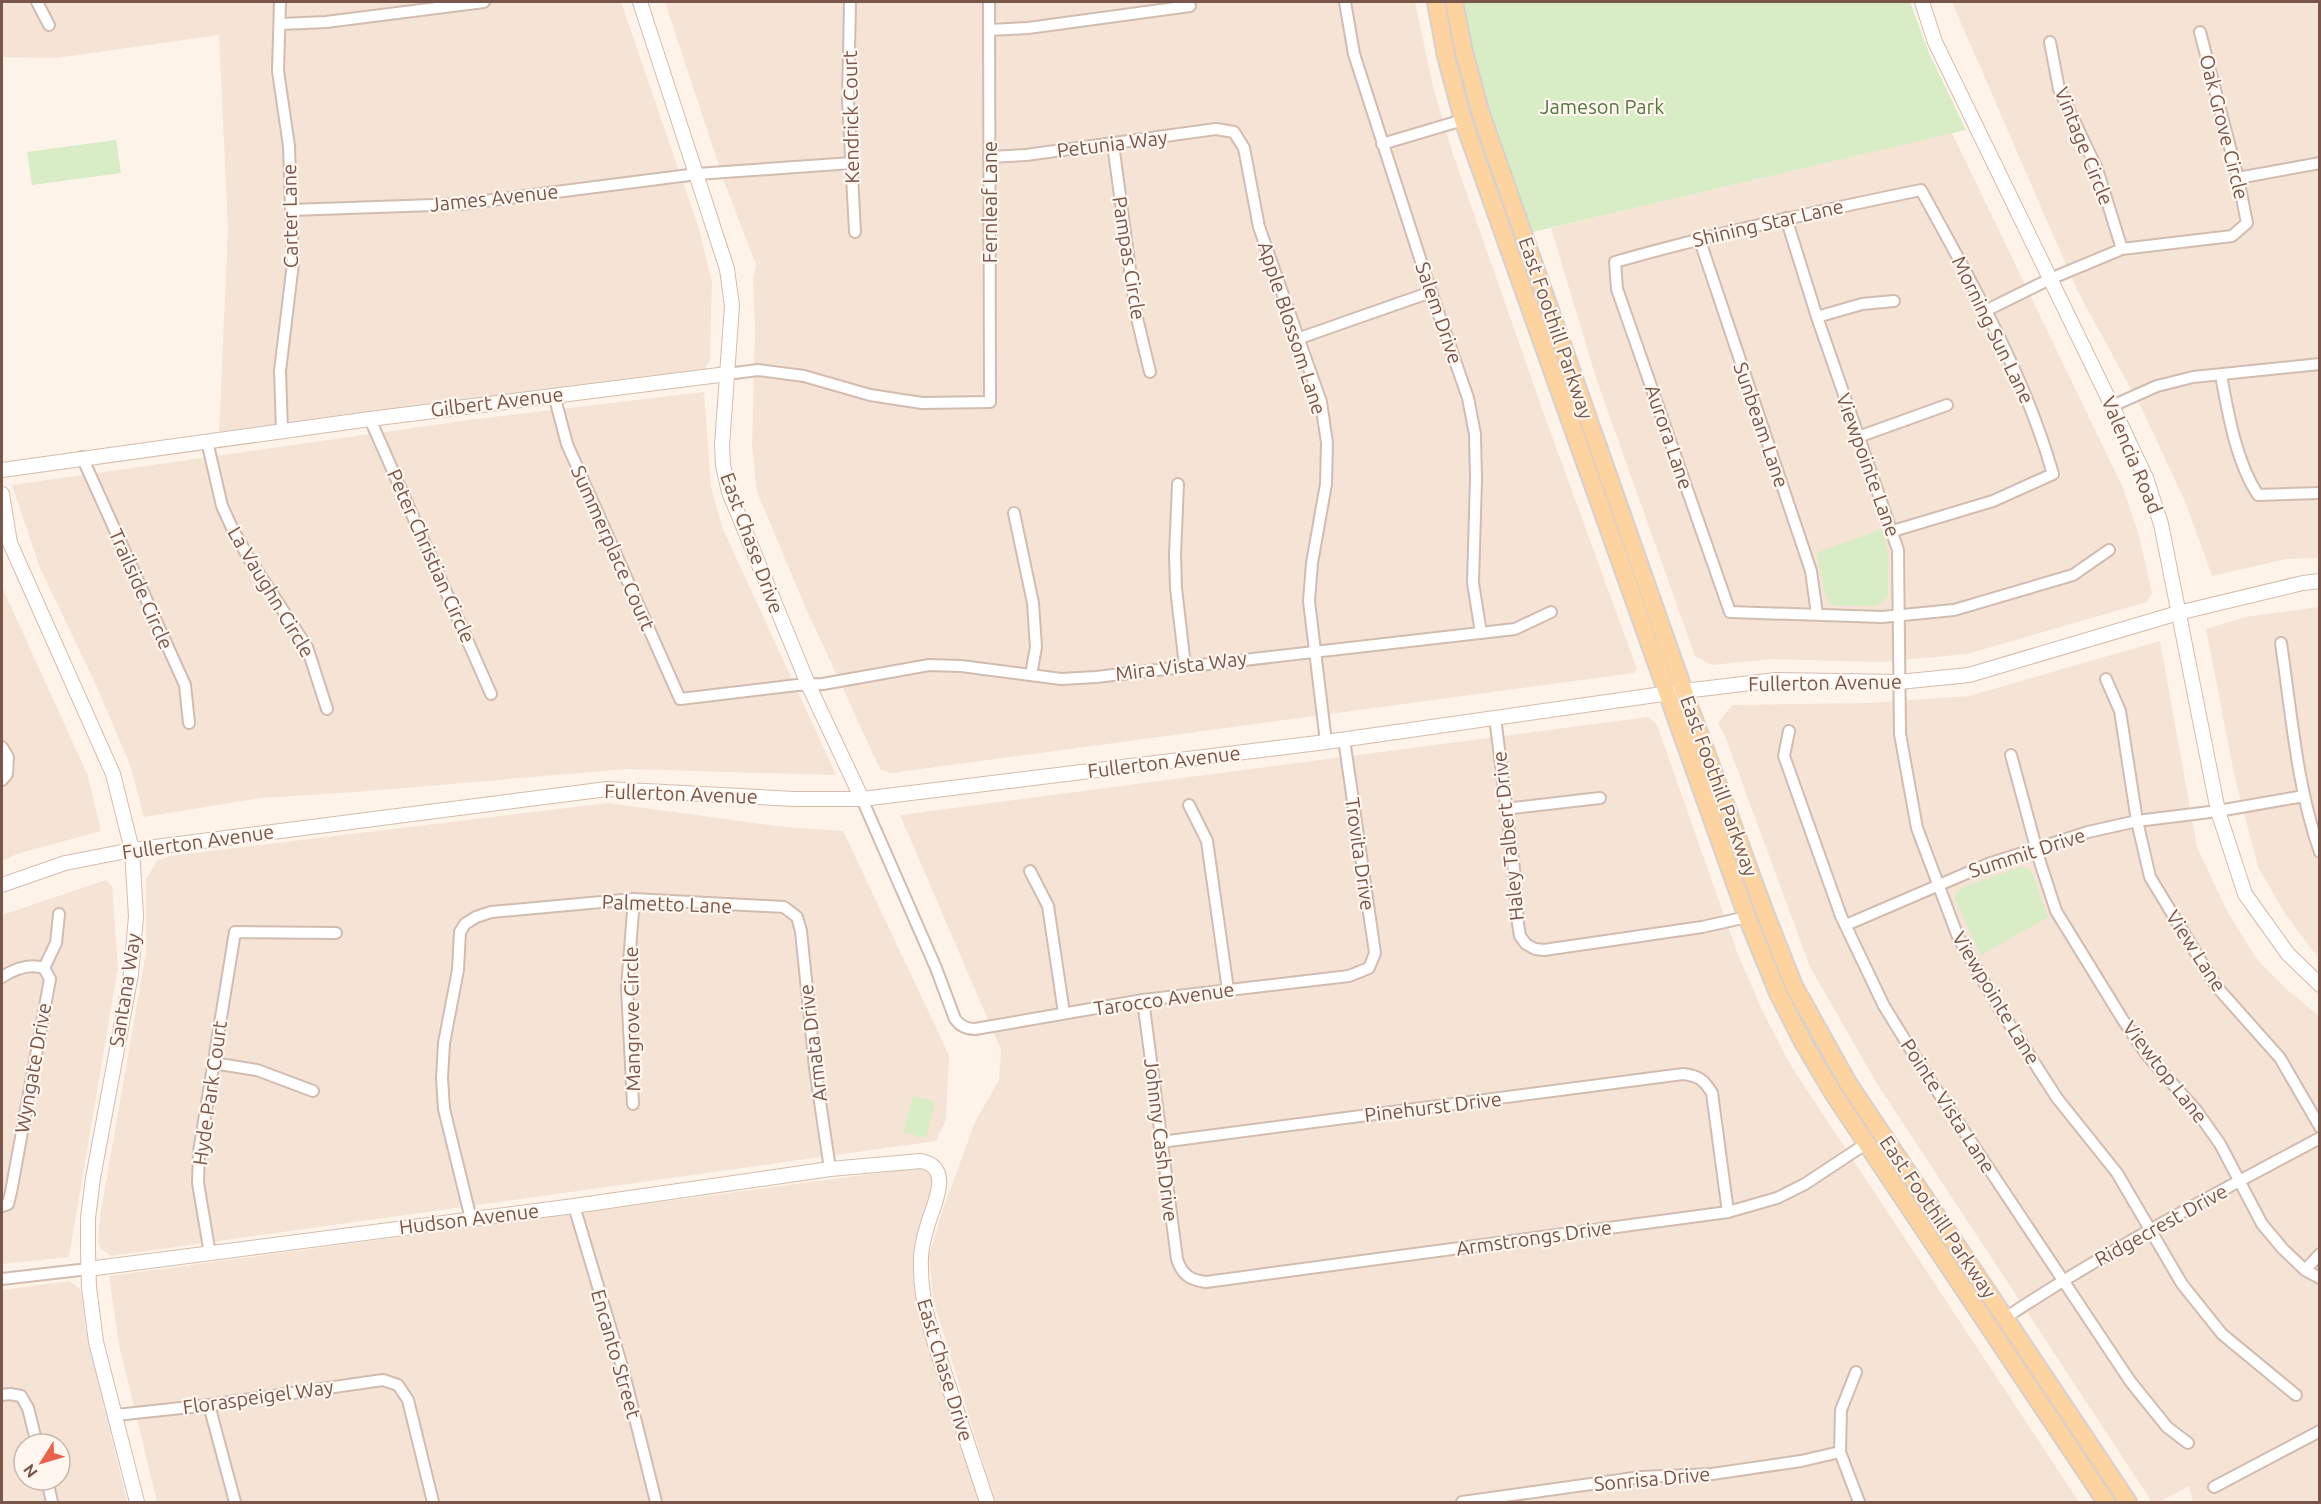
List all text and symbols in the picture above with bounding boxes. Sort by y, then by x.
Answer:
street label: Kendrick Court [838,50,863,184]
street label: Oak Grove Circle [2195,52,2254,202]
street label: Vintage Circle [2050,84,2119,208]
park label: Jameson Park [1540,95,1664,118]
street label: Petunia Way [1055,125,1169,162]
street label: Fernleaf Lane [978,141,1001,263]
street label: Carter Lane [277,164,302,268]
street label: James Avenue [429,179,559,216]
street label: Pampas Circle [1108,194,1151,321]
street label: Shining Star Lane [1690,194,1846,251]
street label: East Foothill Parkway [1515,234,1599,422]
street label: Apple Blossom Lane [1254,238,1331,417]
street label: Morning Sun Lane [1948,252,2039,407]
street label: Salem Drive [1411,259,1468,367]
street label: Sunbeam Lane [1729,359,1794,491]
street label: Gilbert Avenue [429,382,565,421]
street label: Aurora Lane [1641,382,1698,492]
street label: Viewpointe Lane [1832,390,1905,540]
street label: Valencia Road [2097,393,2168,517]
street label: Summerplace Court [567,462,660,634]
street label: Peter Christian Circle [383,465,480,646]
street label: East Chase Drive [716,469,789,616]
street label: La Vaughn Circle [223,522,319,661]
street label: Trailside Circle [105,525,178,653]
street label: Mira Vista Way [1114,646,1248,685]
street label: Fullerton Avenue [1748,670,1902,695]
street label: East Foothill Parkway [1676,692,1763,880]
street label: Fullerton Avenue [1086,741,1242,782]
street label: Haley Talbert Drive [1487,750,1528,922]
street label: Fullerton Avenue [604,779,758,808]
street label: Trovita Drive [1341,796,1380,912]
street label: Fullerton Avenue [120,819,276,864]
street label: Summit Drive [1966,823,2088,882]
street label: Palmetto Lane [601,890,733,917]
street label: View Lane [2162,906,2231,996]
street label: Viewpointe Lane [1948,927,2045,1068]
street label: Santana Way [104,931,145,1048]
street label: Mangrove Circle [619,946,644,1092]
street label: Tarocco Avenue [1092,977,1236,1020]
street label: Armata Drive [794,983,831,1103]
street label: Wyngate Drive [10,1001,55,1135]
street label: Viewtop Lane [2118,1016,2212,1127]
street label: Hyde Park Court [188,1019,231,1167]
street label: Pointe Vista Lane [1896,1034,2000,1177]
street label: Johnny Cash Drive [1140,1057,1183,1223]
street label: Pinehurst Drive [1363,1087,1503,1126]
street label: East Foothill Parkway [1876,1131,2002,1303]
street label: Ridgecrest Drive [2091,1179,2231,1270]
street label: Hudson Avenue [398,1199,540,1238]
street label: Armstrongs Drive [1455,1215,1613,1260]
street label: Encanto Street [587,1287,646,1421]
street label: East Chase Drive [913,1296,978,1444]
street label: Floraspeigel Way [181,1374,335,1418]
north arrow [12,1432,72,1492]
text: N [19,1461,41,1481]
street label: Sonrisa Drive [1593,1462,1711,1495]

